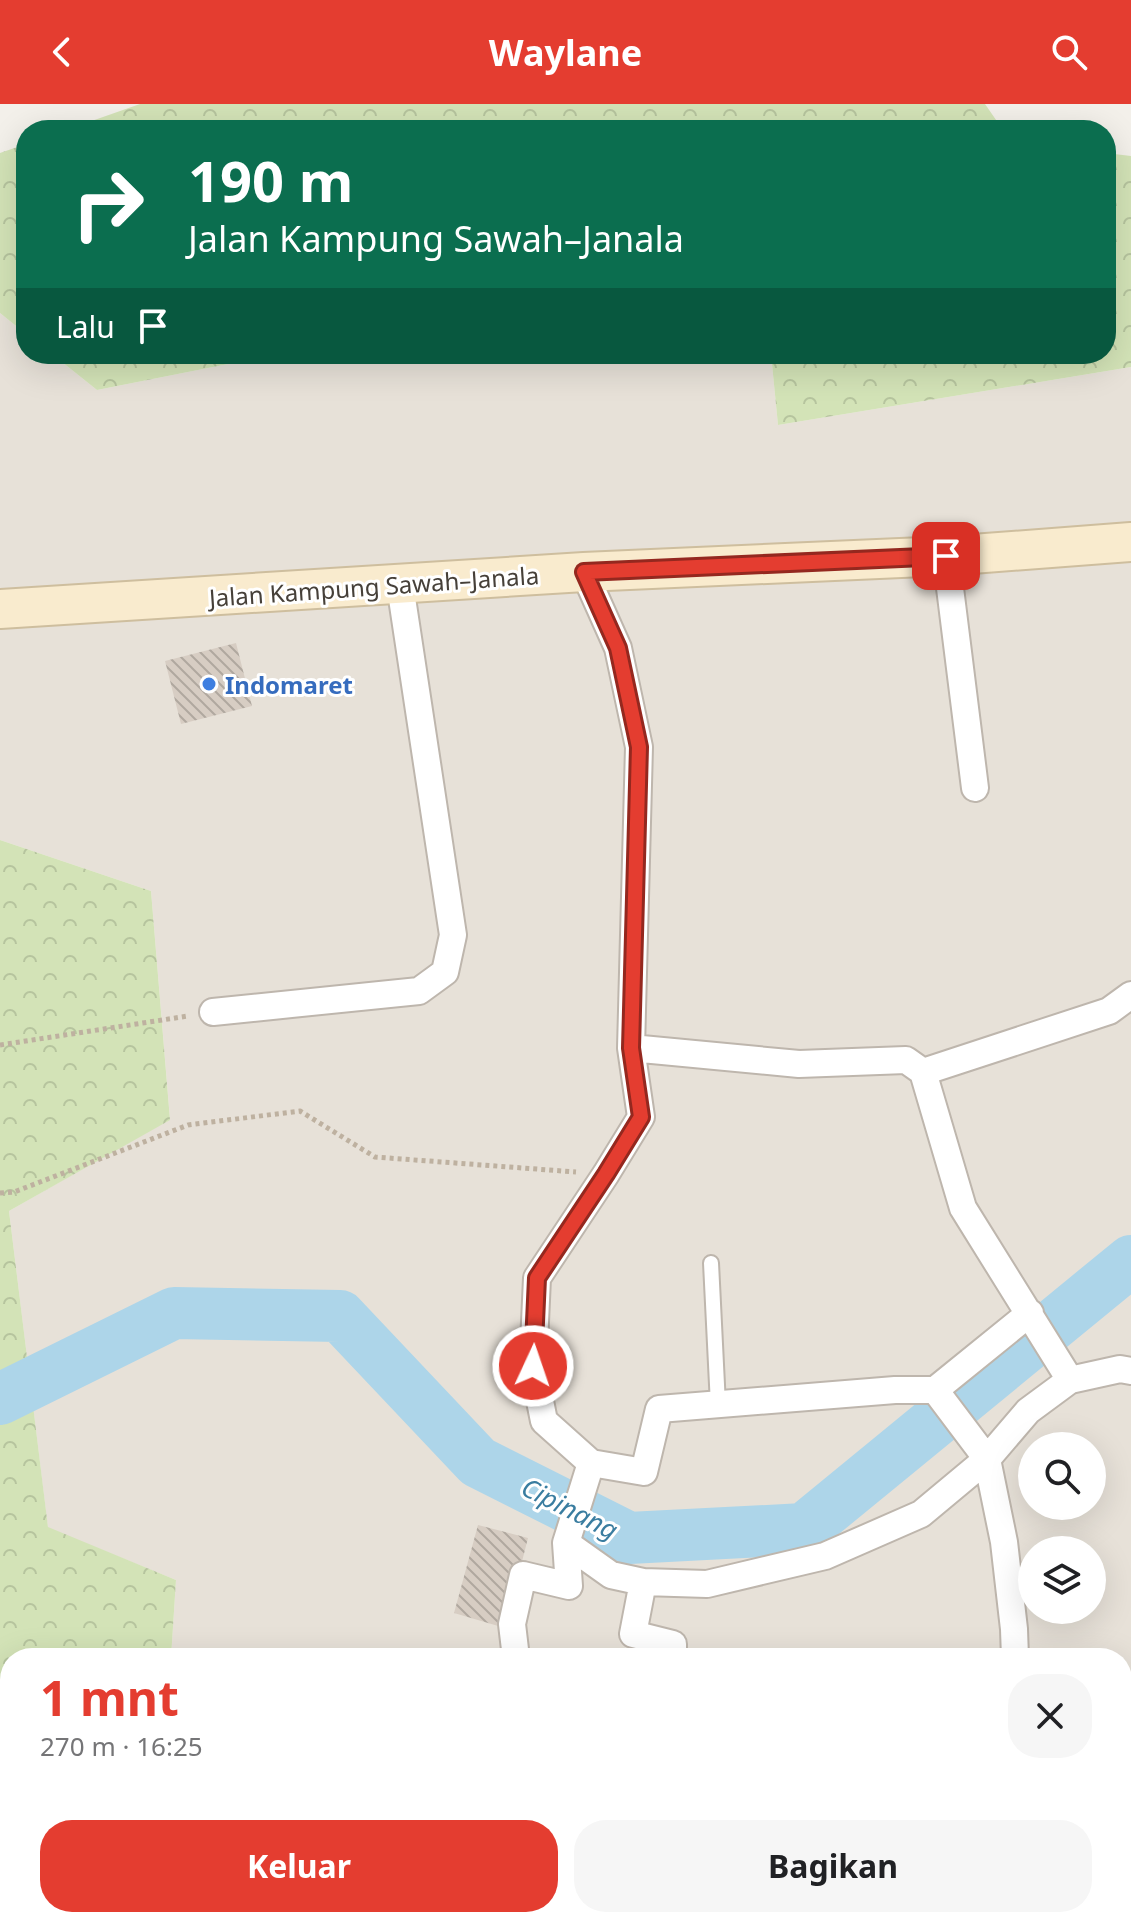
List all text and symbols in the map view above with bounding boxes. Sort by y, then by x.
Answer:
text: Waylane [489,28,642,77]
icon: back [40,30,84,74]
icon: search [1047,30,1091,74]
text: 190 m [188,142,353,218]
icon: right [56,152,160,256]
text: Jalan Kampung Sawah–Janala [188,214,684,263]
icon: arrive [131,304,175,348]
text: Lalu [56,306,115,347]
pin [912,522,980,590]
icon: arrive [924,534,968,578]
street label: Jalan Kampung Sawah–Janala [206,558,540,614]
place label: Indomaret [225,668,353,701]
marker: Indomaret [200,675,218,693]
position arrow [491,1324,575,1408]
map controls [1018,1432,1106,1624]
button: search [1018,1432,1106,1520]
water label: Cipinang [516,1468,624,1548]
button: layers [1018,1536,1106,1624]
text: 1 mnt [40,1665,179,1730]
button: close [1008,1674,1092,1758]
text: 270 m · 16:25 [40,1728,203,1764]
button: Keluar [40,1820,558,1912]
button: Bagikan [574,1820,1092,1912]

